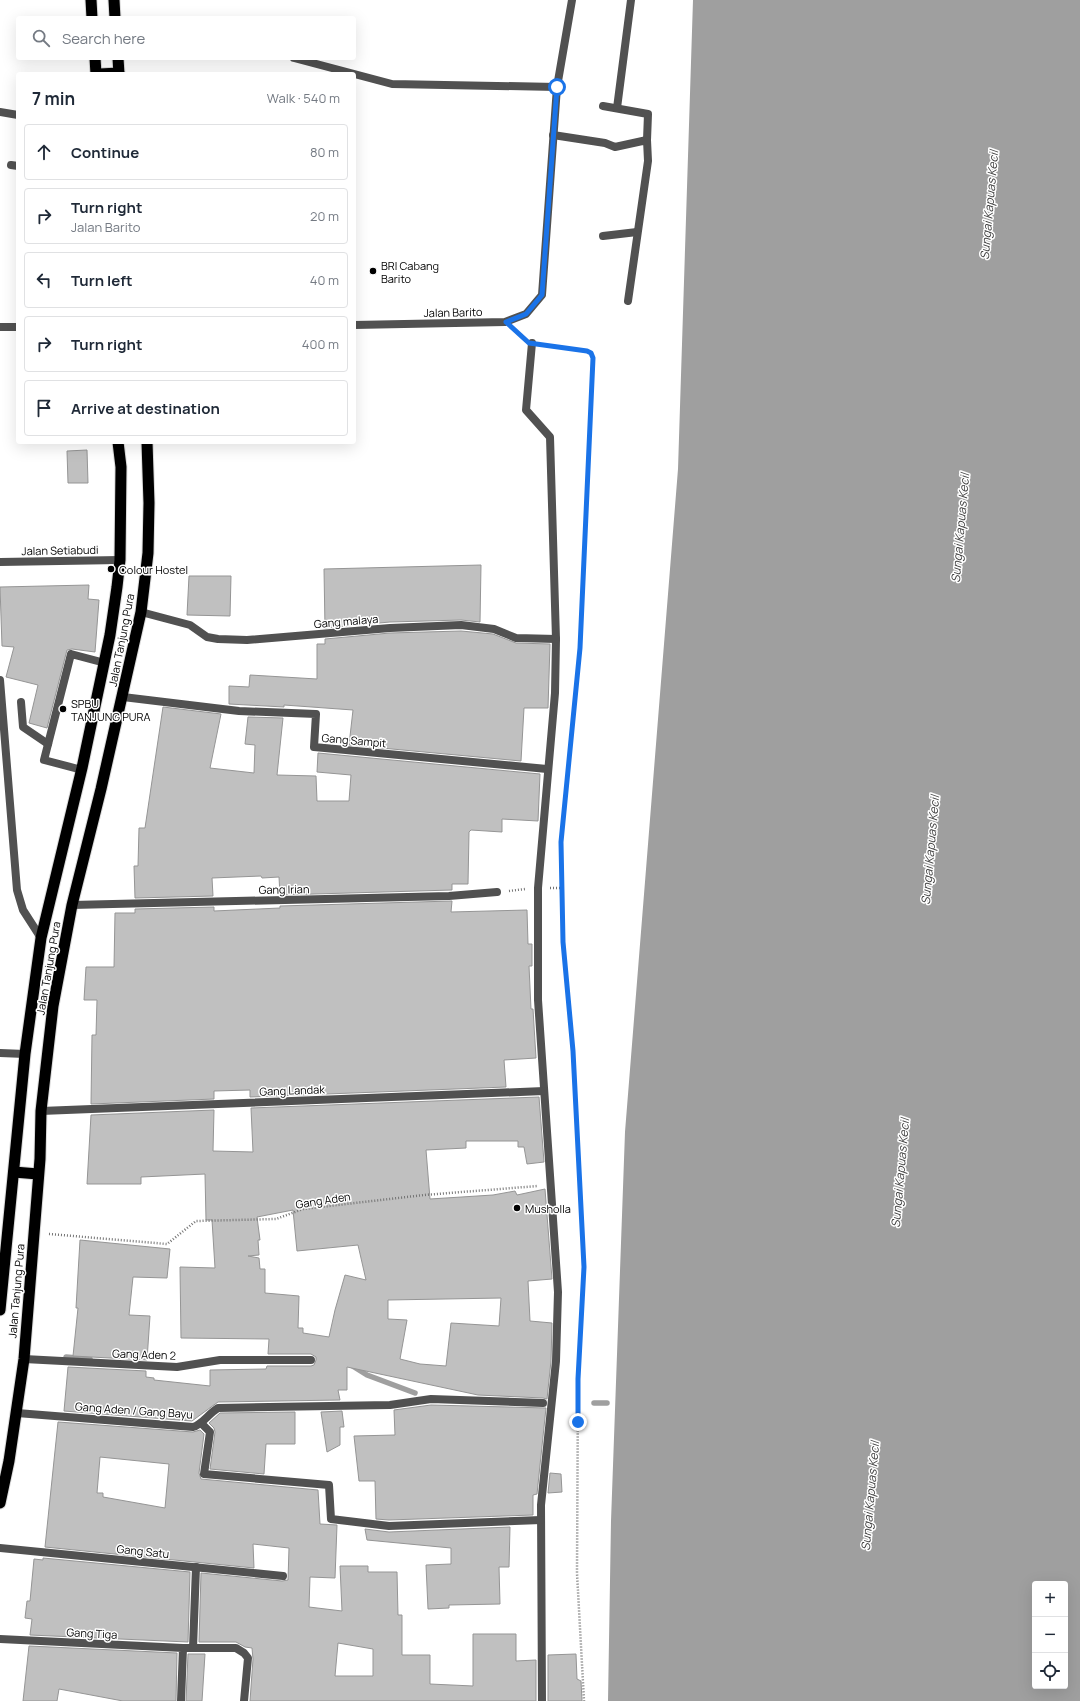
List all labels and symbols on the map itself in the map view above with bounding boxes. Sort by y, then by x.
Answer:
route start [548,78,566,96]
water label: Sungai Kapuas Kecil [976,147,1002,260]
place label: BRI Cabang Barito [381,258,439,286]
marker: BRI Cabang Barito [368,266,378,276]
street label: Jalan Barito [424,304,483,320]
water label: Sungai Kapuas Kecil [947,470,973,583]
street label: Jalan Setiabudi [21,542,99,558]
place label: Colour Hostel [119,562,188,577]
marker: Colour Hostel [106,564,116,574]
street label: Jalan Tanjung Pura [105,592,137,688]
street label: Gang malaya [313,611,379,631]
place label: SPBU TANJUNG PURA [71,696,150,724]
marker: SPBU TANJUNG PURA [58,704,68,714]
street label: Gang Sampit [321,730,387,750]
water label: Sungai Kapuas Kecil [917,792,943,905]
street label: Gang Irian [258,881,310,897]
street label: Jalan Tanjung Pura [32,920,64,1016]
street label: Gang Landak [259,1081,325,1099]
water label: Sungai Kapuas Kecil [887,1115,913,1228]
street label: Gang Aden [294,1188,352,1212]
place label: Musholla [525,1201,571,1216]
marker: Musholla [512,1203,522,1213]
street label: Jalan Tanjung Pura [4,1243,28,1339]
street label: Gang Aden 2 [112,1345,176,1363]
street label: Gang Aden / Gang Bayu [75,1398,193,1422]
route end [569,1413,587,1431]
water label: Sungai Kapuas Kecil [857,1438,883,1551]
street label: Gang Satu [116,1541,170,1561]
street label: Gang Tiga [66,1624,118,1642]

